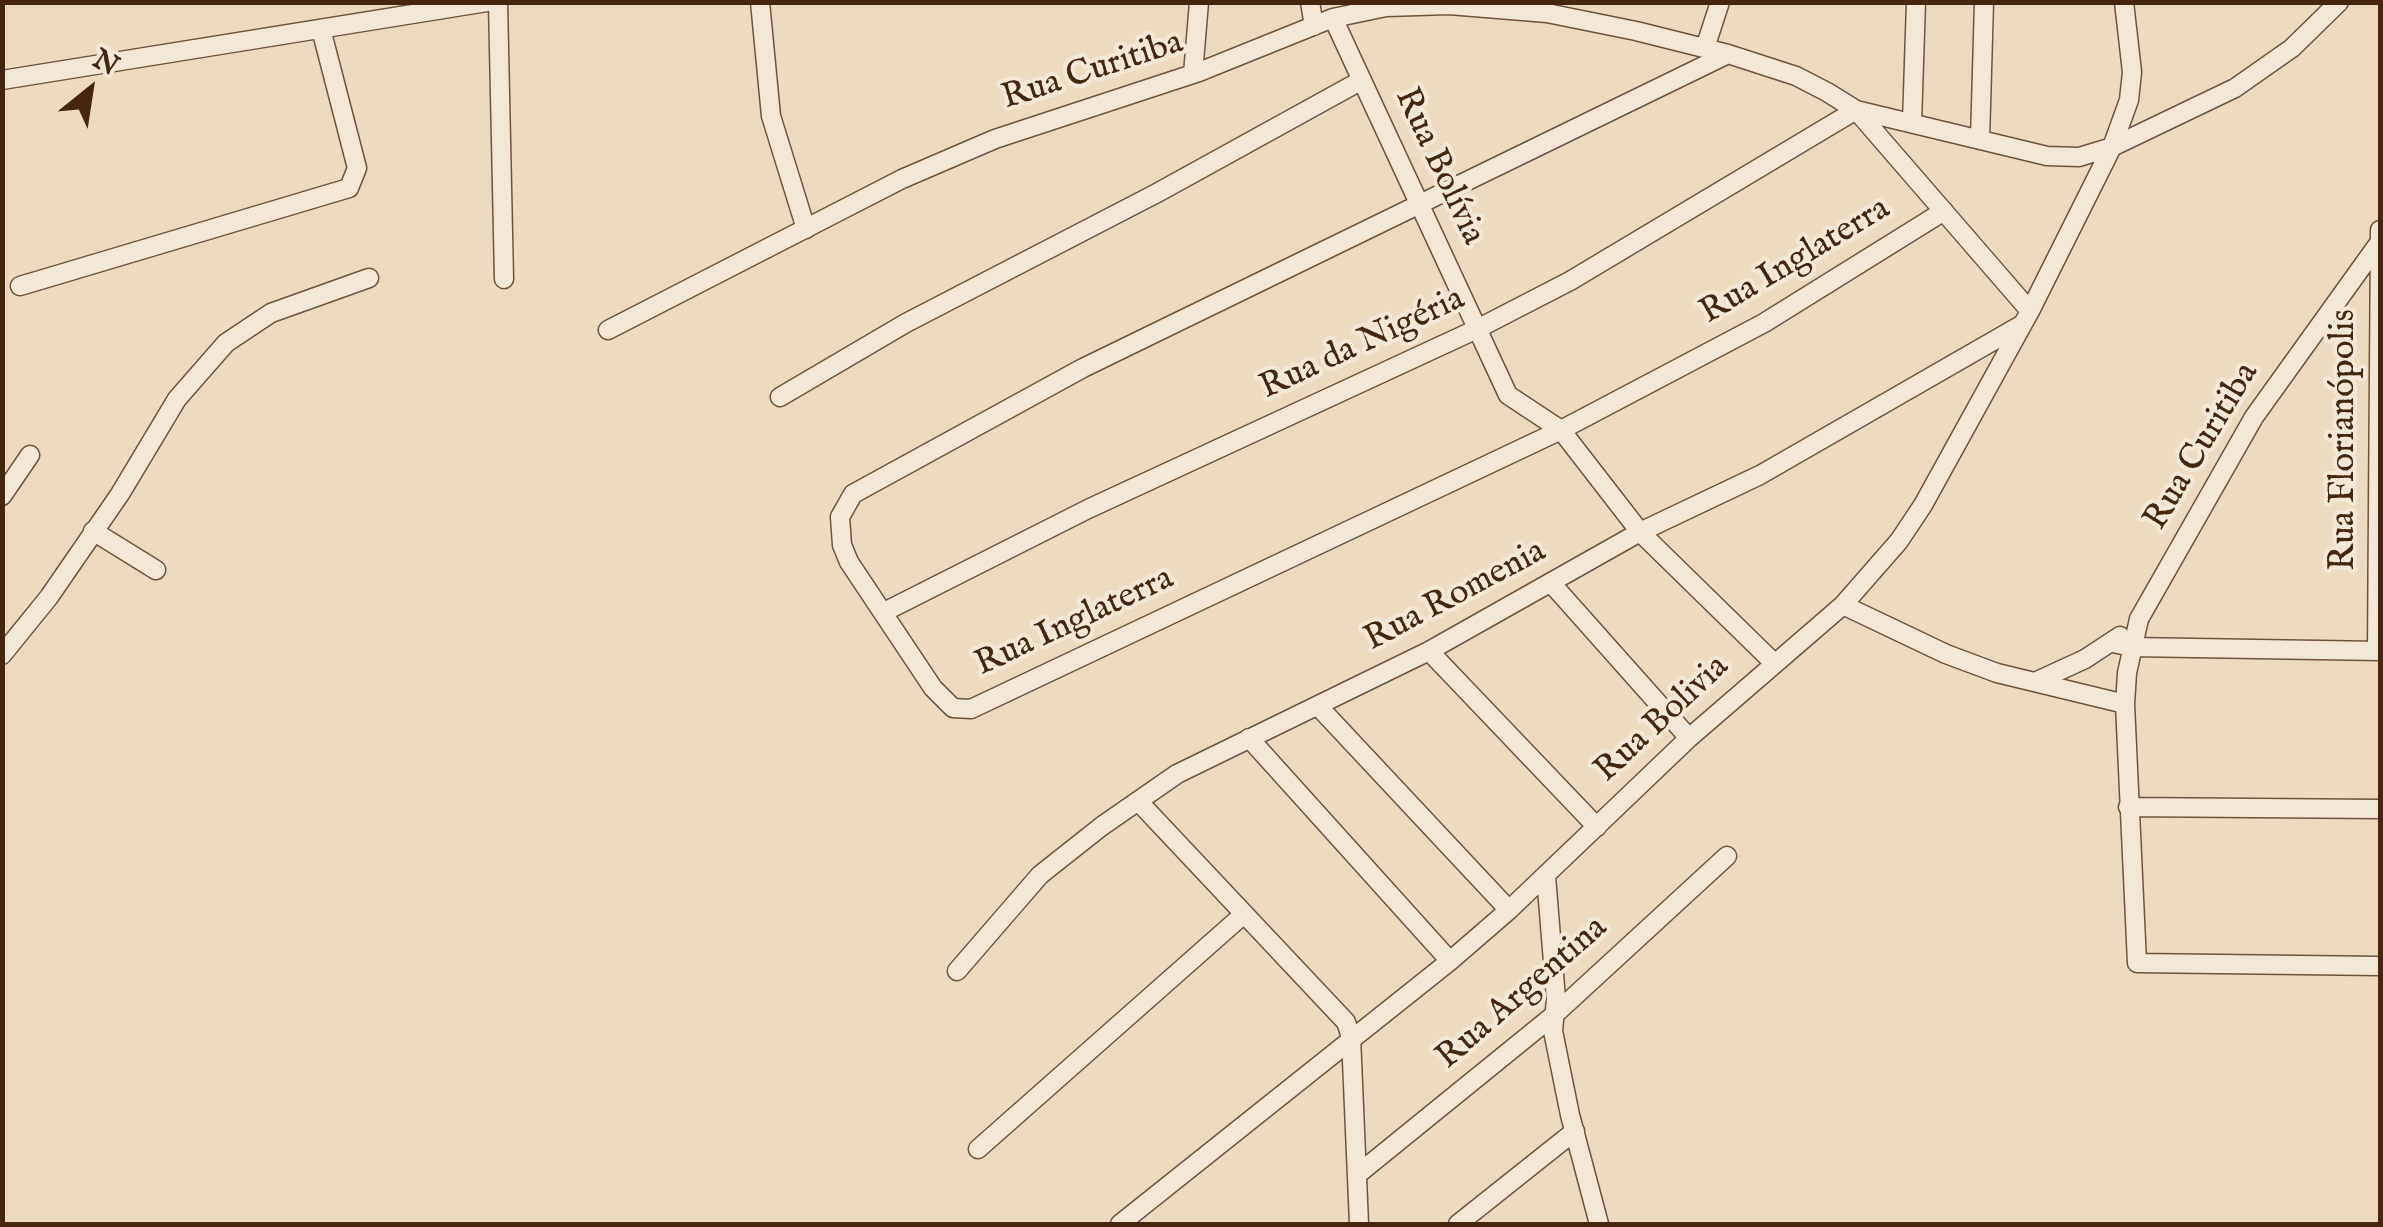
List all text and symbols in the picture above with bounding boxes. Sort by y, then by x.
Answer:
street label: Rua Curitiba [997,23,1189,121]
north arrow [40,40,140,140]
text: N [86,42,124,85]
street label: Rua Bolívia [1383,82,1493,252]
street label: Rua Inglaterra [1694,189,1898,335]
street label: Rua da Nigéria [1254,279,1472,411]
street label: Rua Florianópolis [2325,309,2367,571]
street label: Rua Curitiba [2137,356,2269,538]
street label: Rua Romenia [1358,532,1554,662]
street label: Rua Inglaterra [969,559,1181,687]
street label: Rua Bolivia [1587,647,1739,793]
street label: Rua Argentina [1429,908,1617,1080]

